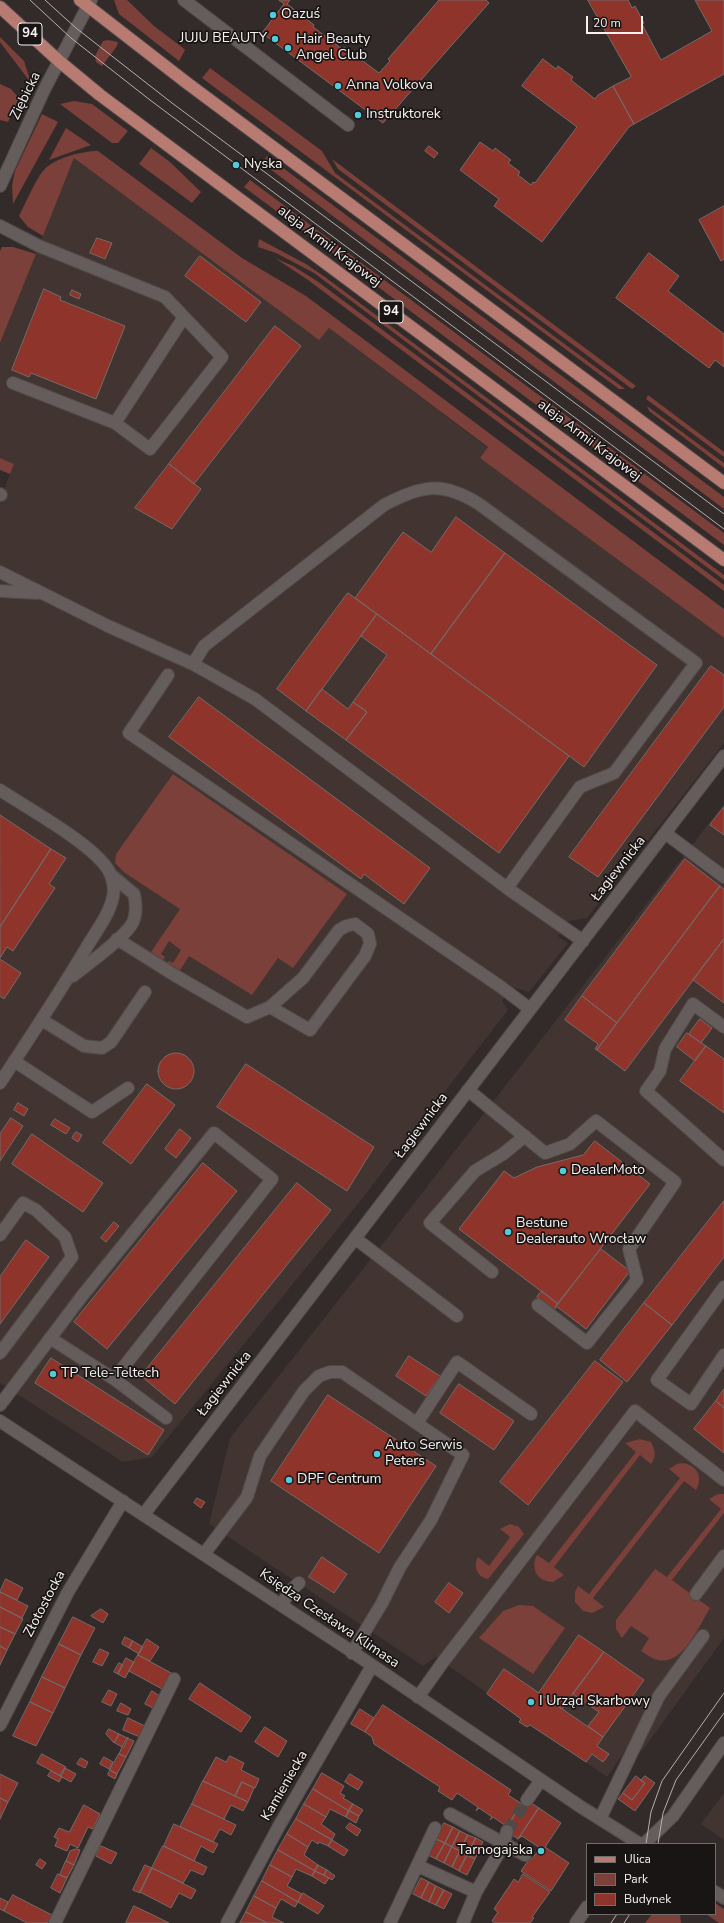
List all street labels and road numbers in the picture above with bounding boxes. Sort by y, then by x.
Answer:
road number: 94 [18,23,42,45]
street label: Ziębicka [7,69,45,123]
street label: aleja Armii Krajowej [274,203,384,291]
road number: 94 [379,301,403,323]
street label: aleja Armii Krajowej [534,397,644,485]
street label: Łagiewnicka [588,833,650,905]
street label: Łagiewnicka [392,1090,452,1162]
street label: Łagiewnicka [194,1348,256,1420]
street label: Księdza Czesława Klimasa [256,1566,402,1672]
street label: Złotostocka [21,1568,69,1640]
street label: Kamieniecka [258,1748,312,1824]

